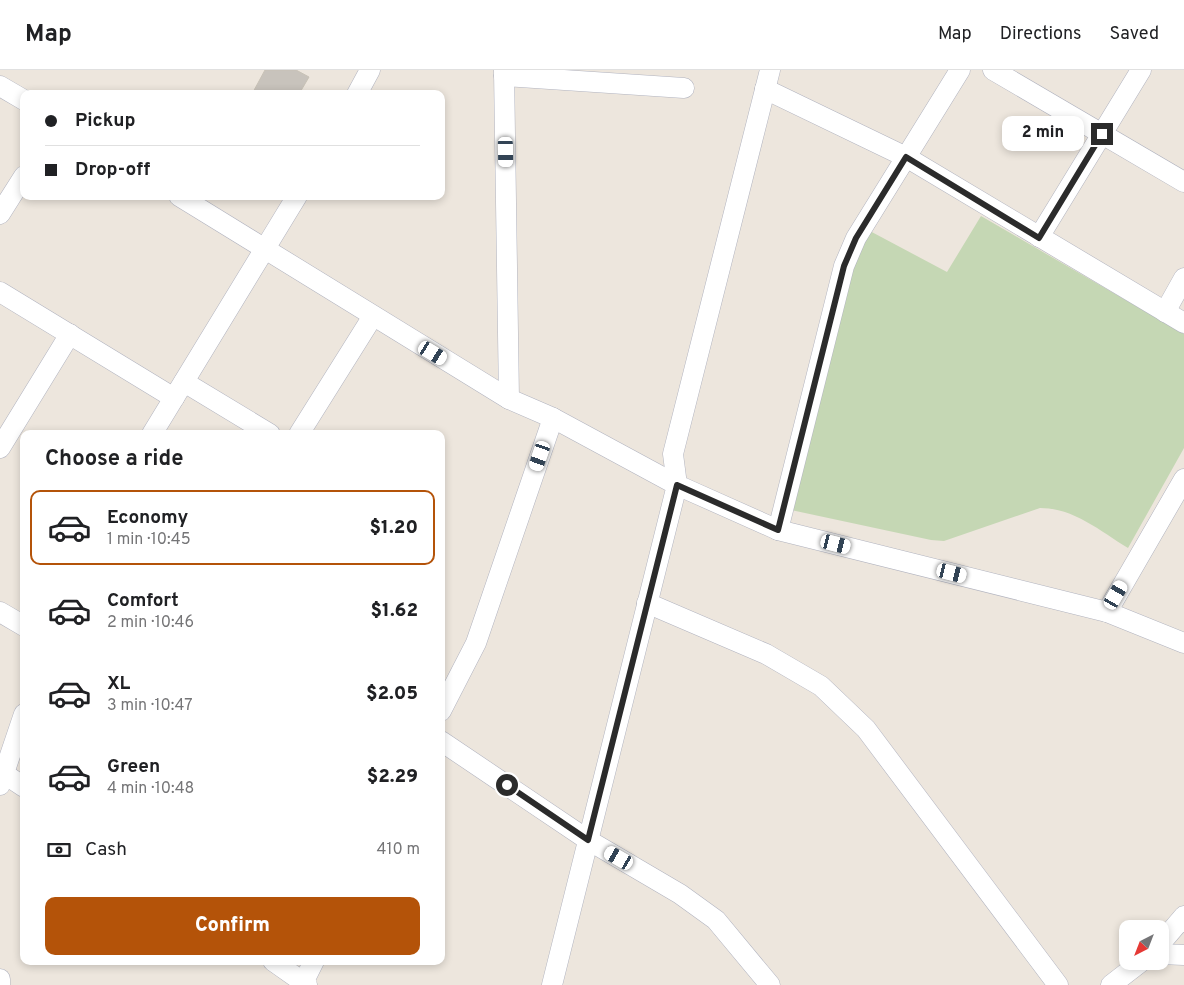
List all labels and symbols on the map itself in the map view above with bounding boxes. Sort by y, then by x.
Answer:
callout: 2 min [1002,116,1084,152]
route end [1091,123,1113,145]
car [498,137,513,167]
car [416,339,449,367]
car [528,439,551,473]
car [819,533,852,555]
car [935,562,968,584]
car [1102,578,1129,612]
route start [496,774,518,796]
car [602,844,635,872]
north arrow [1119,920,1169,970]

